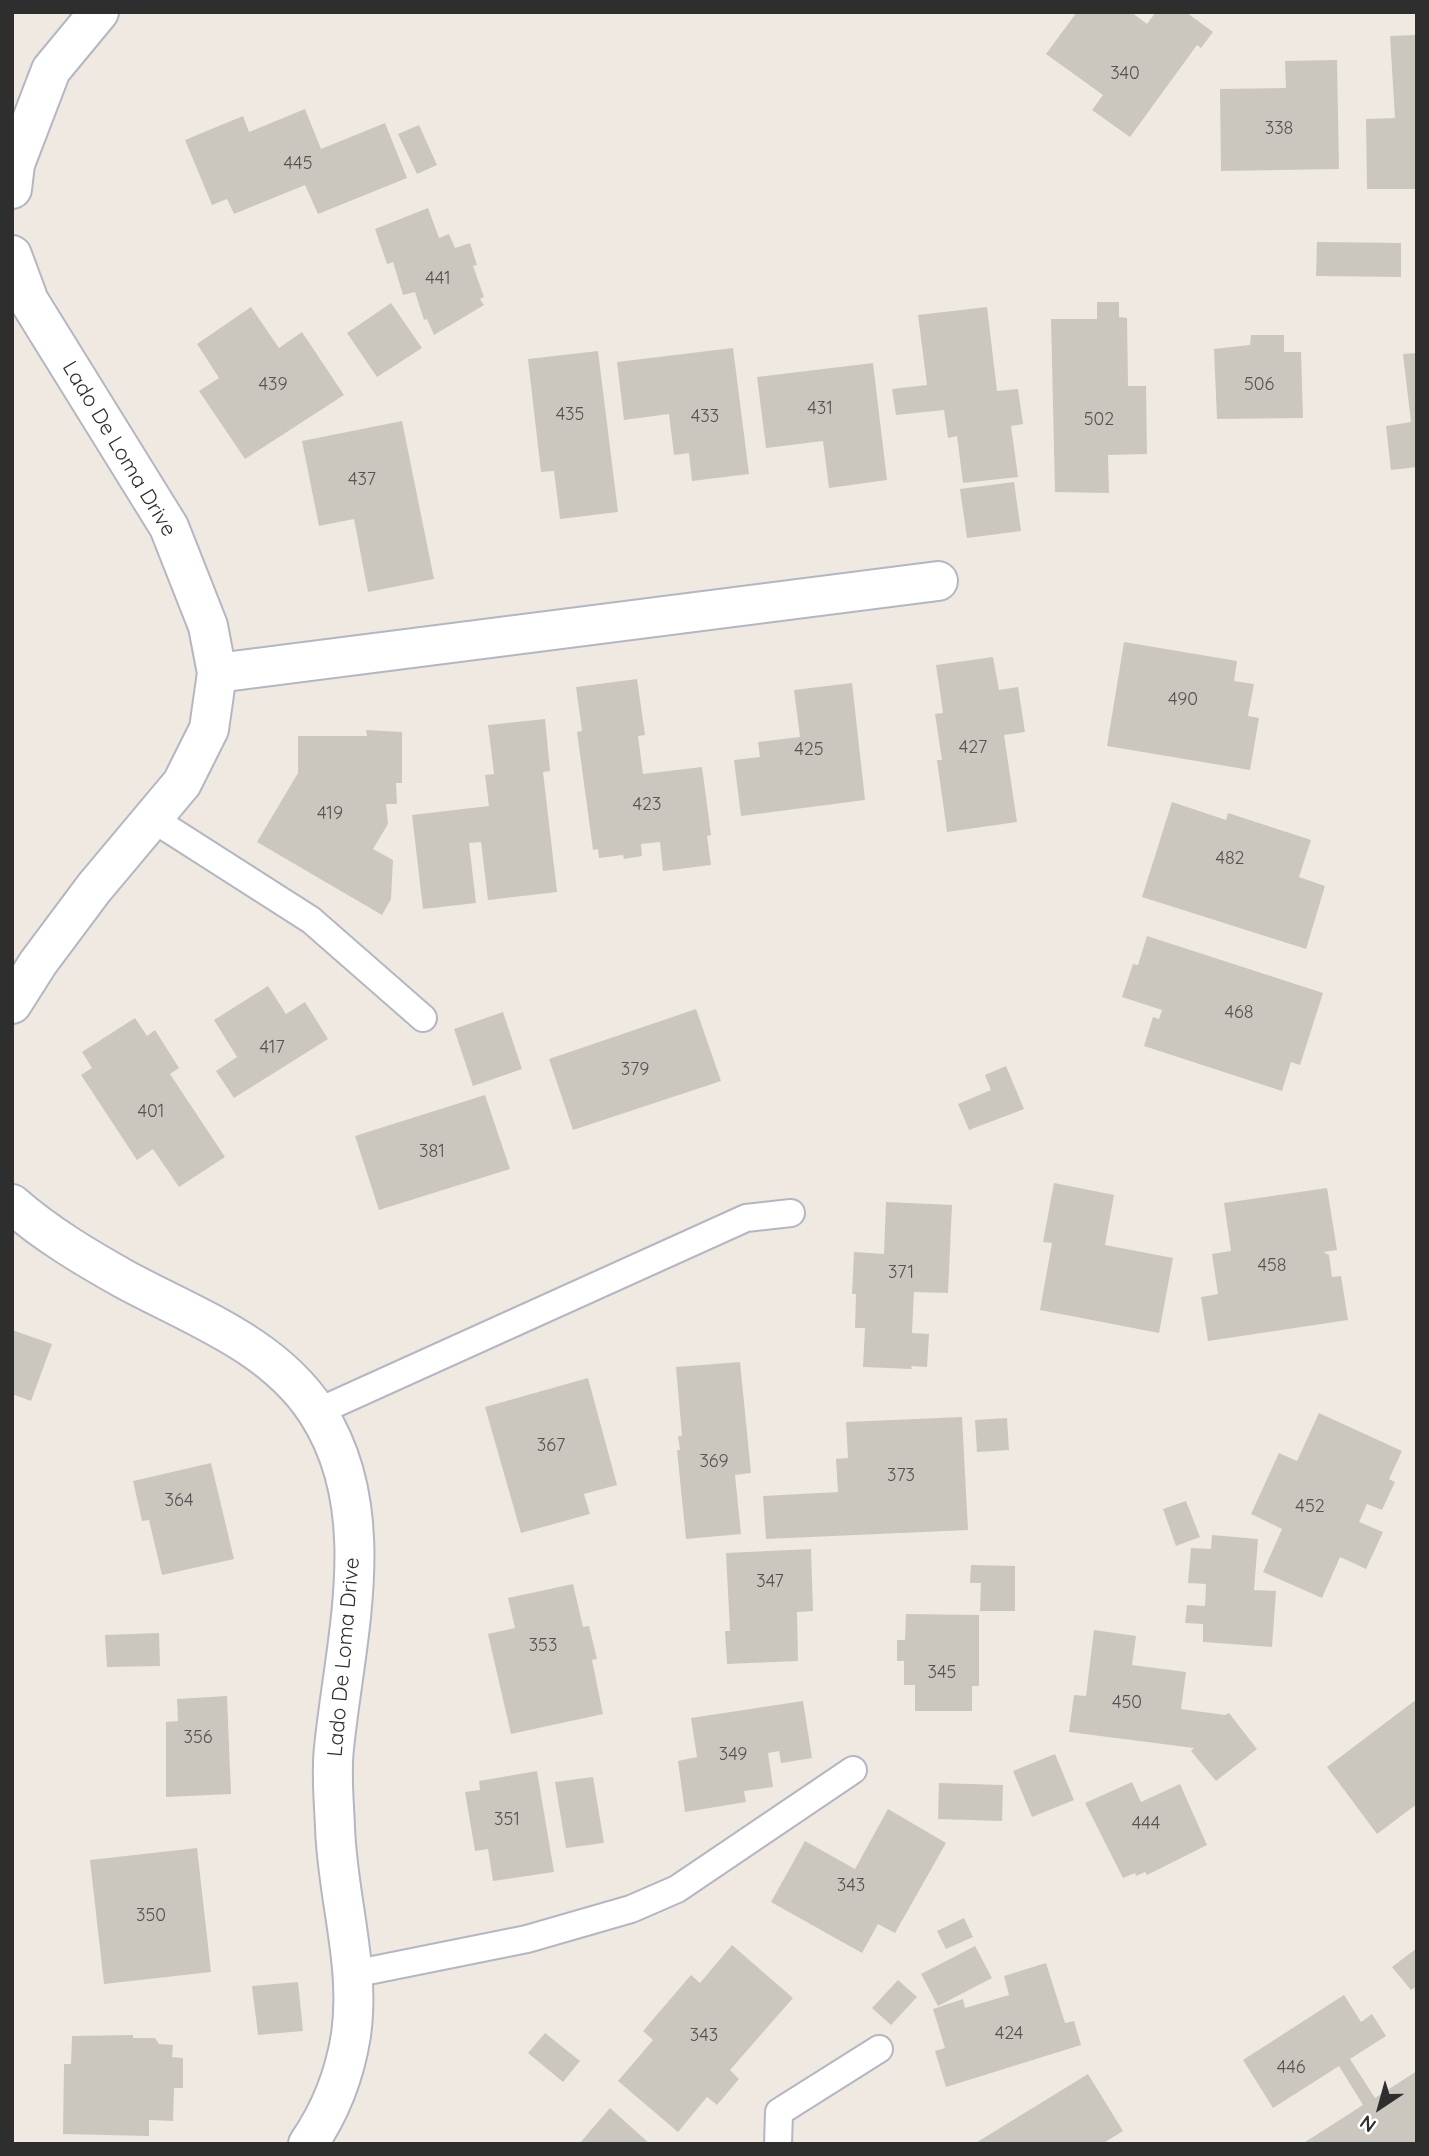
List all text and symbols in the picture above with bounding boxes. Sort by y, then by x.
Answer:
house number: 340 [1110,63,1140,85]
house number: 338 [1265,118,1293,140]
house number: 445 [284,153,312,175]
house number: 441 [425,268,451,290]
street label: Lado De Loma Drive [57,357,181,541]
house number: 439 [259,374,287,396]
house number: 506 [1244,374,1274,396]
house number: 431 [807,398,833,420]
house number: 435 [556,404,584,426]
house number: 433 [691,406,719,428]
house number: 502 [1084,409,1114,431]
house number: 437 [348,469,376,491]
house number: 490 [1168,689,1198,711]
house number: 427 [959,737,987,759]
house number: 425 [794,739,824,761]
house number: 423 [633,794,661,816]
house number: 419 [317,803,343,825]
house number: 482 [1215,848,1245,870]
house number: 468 [1225,1002,1253,1024]
house number: 417 [259,1037,285,1059]
house number: 379 [621,1059,649,1081]
house number: 401 [138,1101,164,1123]
house number: 381 [419,1141,445,1163]
house number: 458 [1257,1255,1287,1277]
house number: 371 [888,1262,914,1284]
house number: 367 [537,1435,565,1457]
house number: 369 [699,1451,729,1473]
house number: 373 [887,1465,915,1487]
house number: 364 [165,1490,193,1512]
house number: 452 [1295,1496,1325,1518]
street label: Lado De Loma Drive [323,1556,365,1758]
house number: 347 [756,1571,784,1593]
house number: 353 [529,1635,557,1657]
house number: 345 [928,1662,956,1684]
house number: 450 [1112,1692,1142,1714]
house number: 356 [184,1727,212,1749]
house number: 349 [719,1744,747,1766]
house number: 351 [494,1809,520,1831]
house number: 444 [1132,1813,1160,1835]
house number: 343 [837,1875,865,1897]
house number: 350 [136,1905,166,1927]
house number: 424 [995,2023,1023,2045]
house number: 343 [690,2025,718,2047]
house number: 446 [1277,2057,1305,2079]
north arrow [1345,2072,1415,2142]
text: N [1355,2110,1380,2138]

